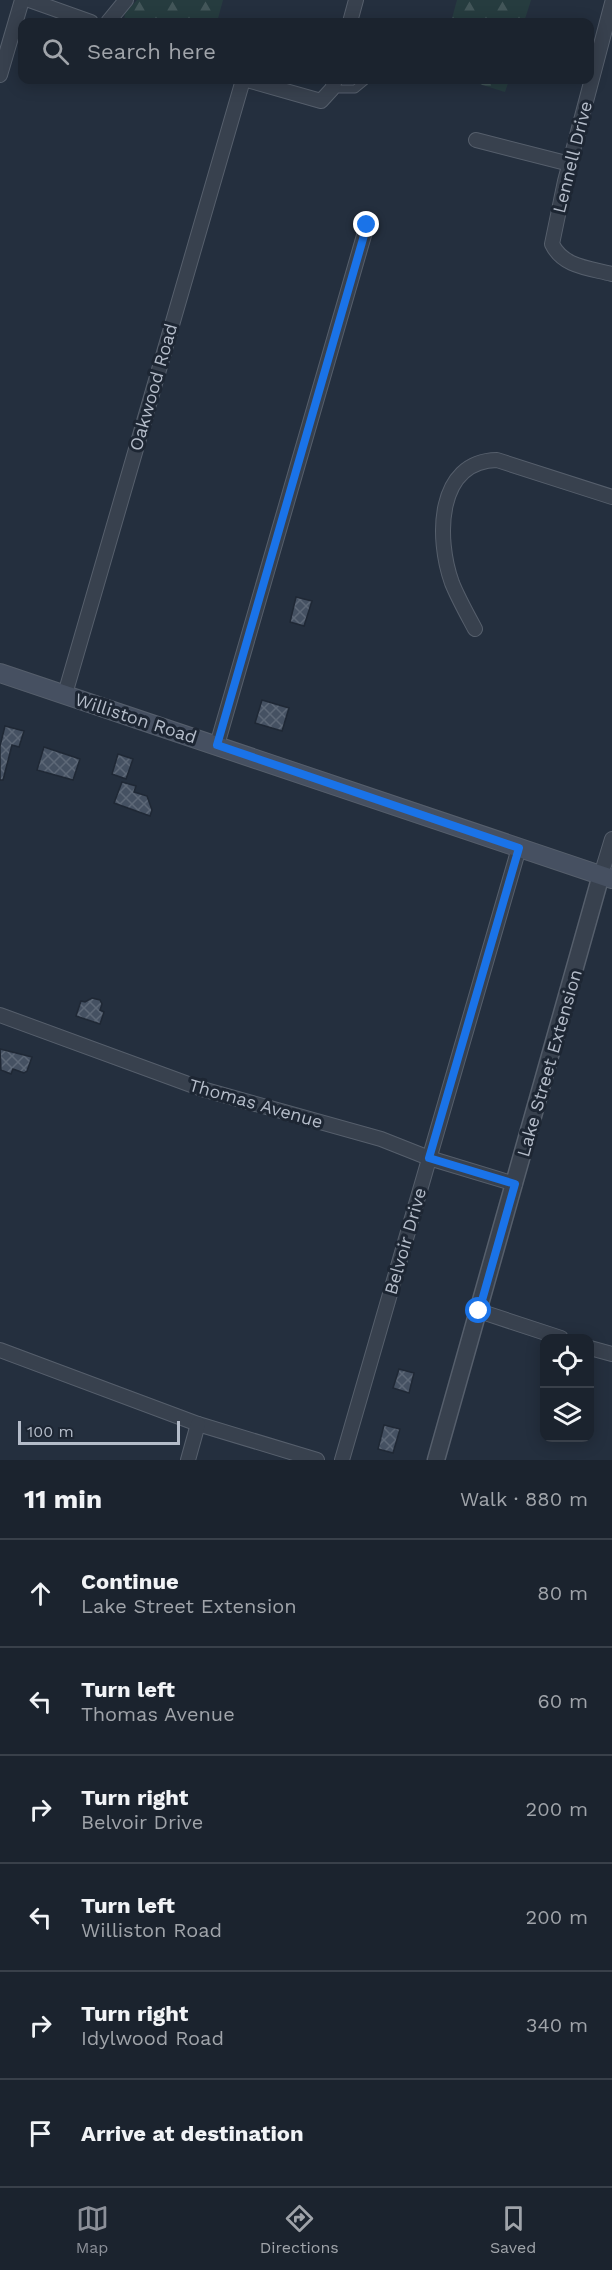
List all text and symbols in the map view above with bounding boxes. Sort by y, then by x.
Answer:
search box [18,18,594,84]
icon: search [39,35,72,68]
text: Search here [87,39,216,64]
street label: Lennell Drive [548,99,596,215]
route end [353,211,379,237]
street label: Oakwood Road [125,321,181,453]
street label: Williston Road [72,688,200,748]
street label: Lake Street Extension [512,967,586,1159]
street label: Thomas Avenue [187,1074,325,1132]
street label: Belvoir Drive [380,1185,430,1297]
route start [465,1297,491,1323]
map controls [540,1334,594,1442]
button: locate [540,1334,594,1388]
button: layers [540,1388,594,1442]
scale bar [18,1418,180,1446]
text: 100 m [27,1422,74,1441]
text: 11 min [24,1484,102,1514]
text: Walk · 880 m [460,1487,588,1511]
text: Continue [81,1569,179,1594]
icon: ahead [24,1577,57,1610]
text: 80 m [537,1581,588,1605]
text: Lake Street Extension [81,1594,297,1618]
text: Turn left [81,1677,175,1702]
icon: left [24,1685,57,1718]
text: 60 m [538,1689,588,1713]
text: Thomas Avenue [81,1702,235,1726]
text: Turn right [81,1785,188,1810]
icon: right [24,1793,57,1826]
text: 200 m [526,1797,588,1821]
text: Belvoir Drive [81,1810,203,1834]
text: Turn left [81,1893,175,1918]
icon: left [24,1901,57,1934]
text: 200 m [526,1905,588,1929]
text: Williston Road [81,1918,222,1942]
text: Turn right [81,2001,188,2026]
icon: right [24,2009,57,2042]
text: 340 m [526,2013,588,2037]
text: Idylwood Road [81,2026,224,2050]
icon: arrive [24,2117,57,2150]
text: Arrive at destination [81,2121,304,2146]
tab: Map [76,2202,109,2257]
tab: Directions [260,2202,339,2257]
tab: Saved [490,2202,536,2257]

